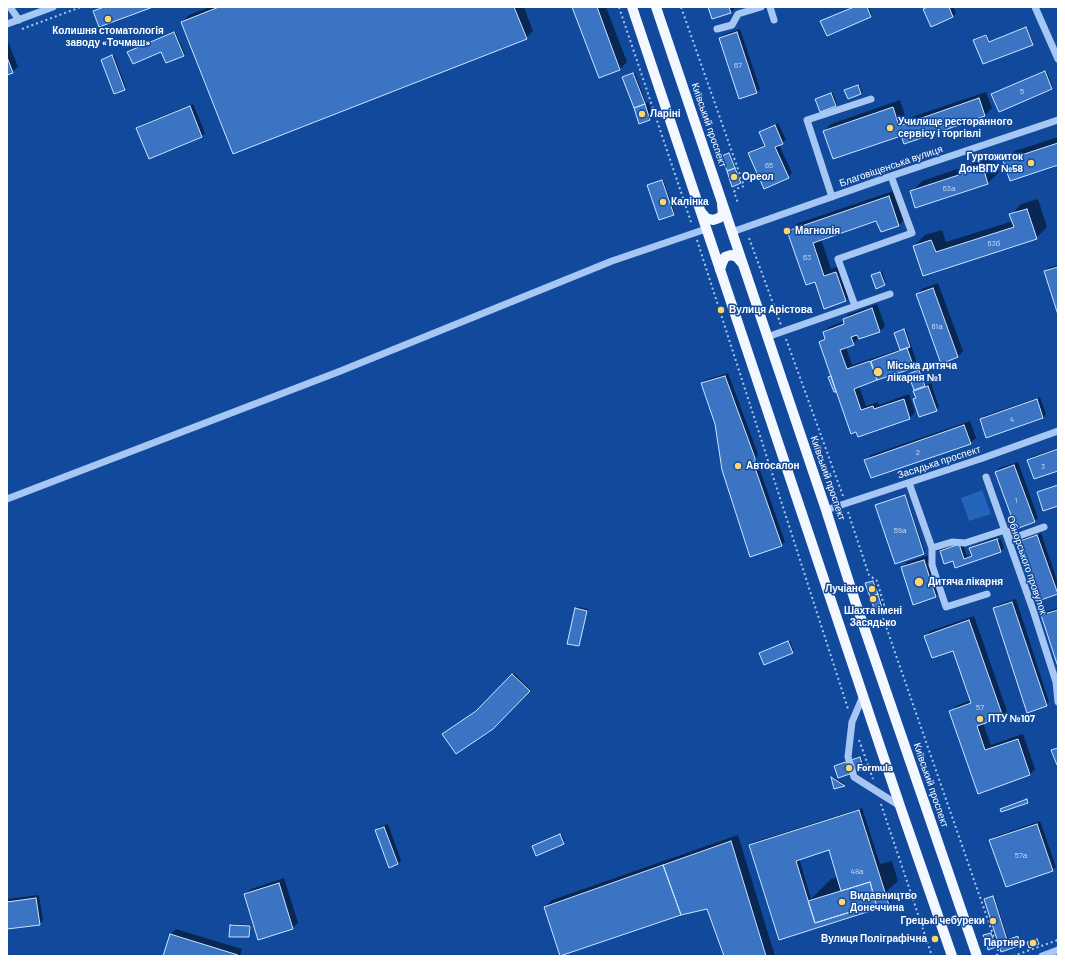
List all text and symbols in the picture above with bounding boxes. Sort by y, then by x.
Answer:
marker: Колишня стоматологія заводу «Точмаш» [103,14,113,24]
place label: Колишня стоматологія заводу «Точмаш» [52,25,164,48]
house number: 67 [734,60,742,70]
street label: Київський проспект [689,81,729,169]
house number: 5 [1020,86,1024,96]
place label: Ларіні [650,108,681,120]
marker: Ларіні [637,109,647,119]
place label: Училище ресторанного сервісу і торгівлі [898,116,1013,140]
marker: Училище ресторанного сервісу і торгівлі [885,123,895,133]
street label: Благовіщенська вулиця [838,143,944,189]
place label: Гуртожиток ДонВПУ №58 [959,151,1023,174]
marker: Гуртожиток ДонВПУ №58 [1026,158,1036,168]
house number: 65 [765,160,773,170]
place label: Ореол [742,171,774,183]
marker: Ореол [729,172,739,182]
house number: 63а [943,183,955,193]
place label: Калінка [671,196,709,208]
marker: Калінка [658,197,668,207]
place label: Магнолія [795,225,840,237]
marker: Магнолія [782,226,792,236]
house number: 63б [988,238,1000,248]
house number: 63 [803,252,811,262]
place label: Вулиця Арістова [729,304,812,316]
marker: Вулиця Арістова [716,305,726,315]
house number: 61а [931,321,943,331]
place label: Міська дитяча лікарня №1 [887,360,957,384]
marker: Міська дитяча лікарня №1 [872,366,884,378]
house number: 4 [1010,414,1014,424]
street label: Київський проспект [808,434,848,522]
street label: Засядька проспект [896,443,982,481]
house number: 2 [916,447,920,457]
place label: Автосалон [746,460,800,472]
marker: Автосалон [733,461,743,471]
house number: 3 [1041,461,1045,471]
house number: 1 [1015,495,1017,505]
street label: Обнорського провулок [1004,514,1050,616]
house number: 59а [894,525,906,535]
marker: Дитяча лікарня [913,576,925,588]
place label: Дитяча лікарня [928,576,1003,588]
place label: Лучіано [825,583,864,595]
marker: Лучіано [867,584,877,594]
marker: Шахта імені Засядько [868,594,878,604]
place label: Шахта імені Засядько [844,605,902,628]
house number: 57 [976,702,984,712]
place label: ПТУ №107 [988,713,1035,725]
marker: ПТУ №107 [975,714,985,724]
street label: Київський проспект [911,741,951,829]
place label: Formula [857,762,893,774]
marker: Formula [844,763,854,773]
house number: 57а [1015,850,1027,860]
house number: 48а [850,866,864,876]
place label: Видавництво Донеччина [850,890,917,914]
marker: Видавництво Донеччина [837,897,847,907]
place label: Грецькі чебуреки [900,915,985,927]
marker: Грецькі чебуреки [988,916,998,926]
place label: Вулиця Поліграфічна [821,933,927,945]
marker: Вулиця Поліграфічна [930,934,940,944]
place label: Партнер [984,937,1025,949]
marker: Партнер [1028,938,1038,948]

